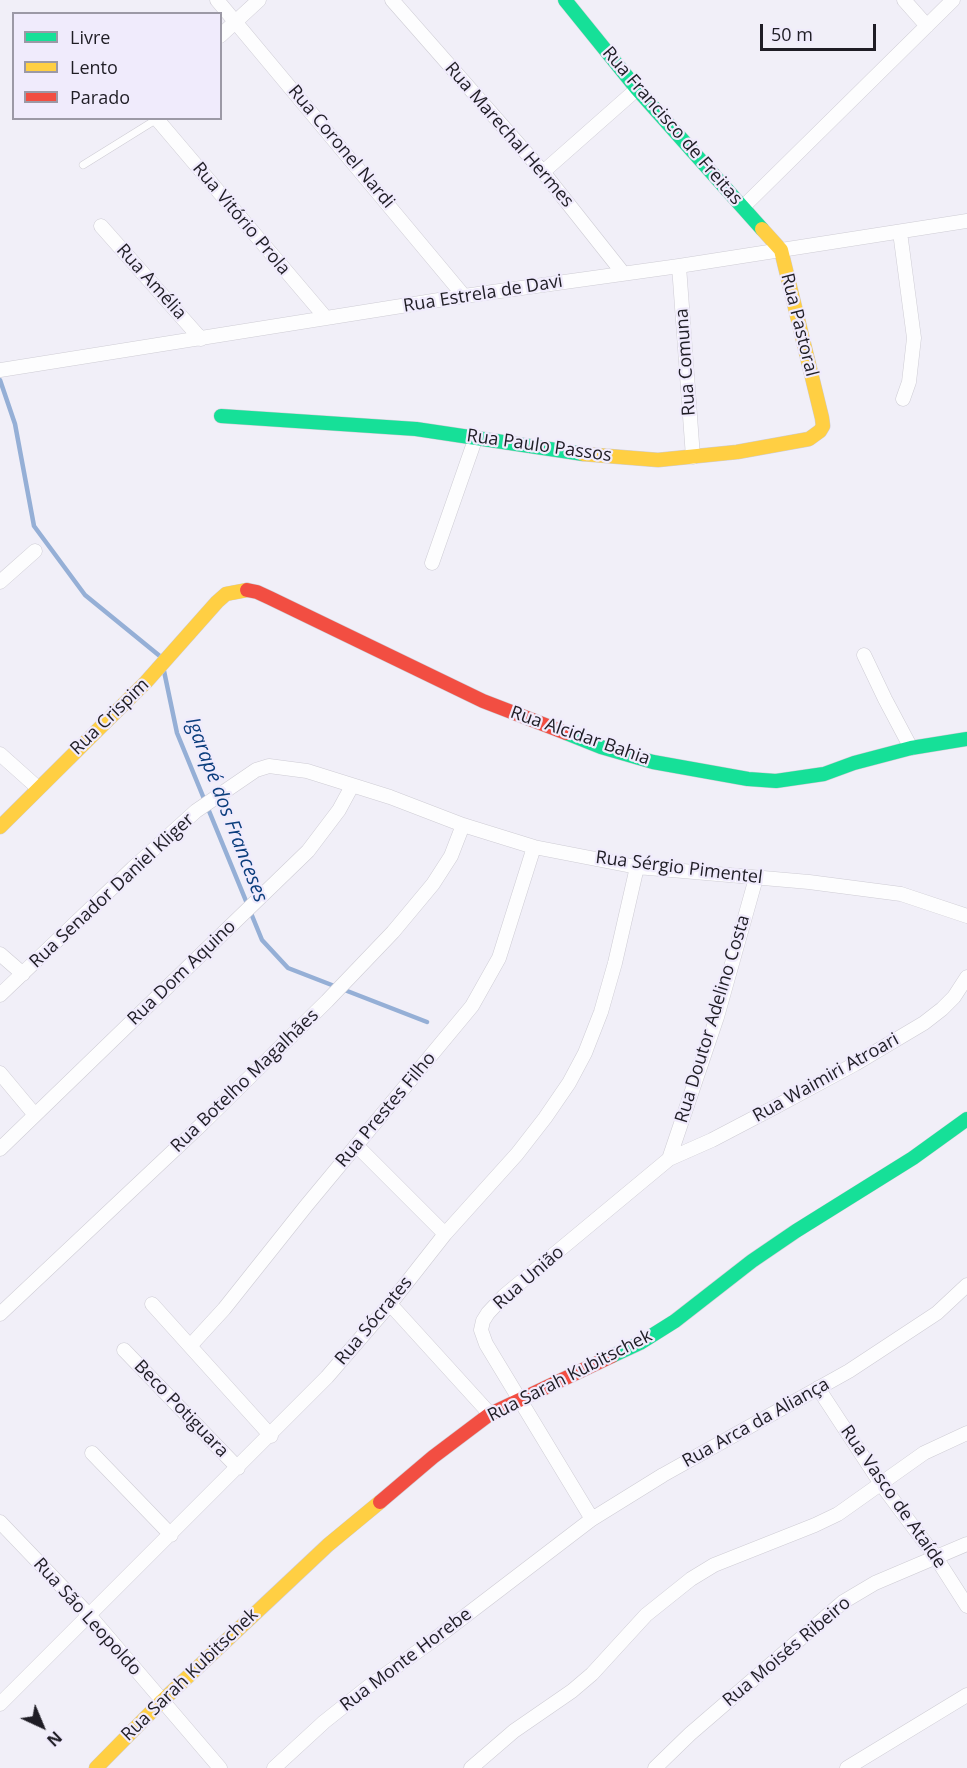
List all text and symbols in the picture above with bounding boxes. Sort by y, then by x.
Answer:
legend [12,12,222,120]
scale bar [763,12,878,50]
text: 50 m [771,22,813,46]
text: Livre [70,25,110,49]
street label: Rua Francisco de Freitas [597,43,747,209]
text: Lento [70,55,118,79]
street label: Rua Marechal Hermes [440,58,578,212]
street label: Rua Coronel Nardi [283,81,399,213]
text: Parado [70,85,130,109]
street label: Rua Vitório Prola [188,158,294,280]
street label: Rua Amélia [112,240,190,324]
street label: Rua Estrela de Davi [402,271,564,317]
street label: Rua Pastoral [776,271,822,379]
street label: Rua Comuna [671,308,701,416]
street label: Rua Paulo Passos [465,425,613,467]
street label: Rua Crispim [66,674,154,760]
street label: Rua Alcidar Bahia [507,702,653,770]
water label: Igarapé dos Franceses [180,714,272,906]
street label: Rua Senador Daniel Kliger [25,809,199,973]
street label: Rua Sérgio Pimentel [594,847,764,889]
street label: Rua Doutor Adelino Costa [671,912,755,1126]
street label: Rua Dom Aquino [123,916,241,1030]
street label: Rua Botelho Magalhães [167,1005,323,1157]
street label: Rua Waimiri Atroari [749,1029,903,1127]
street label: Rua Prestes Filho [332,1048,440,1172]
street label: Rua União [489,1242,569,1314]
street label: Rua Sócrates [331,1272,417,1370]
street label: Rua Sarah Kubitschek [484,1325,656,1427]
street label: Beco Potiguara [129,1356,233,1462]
street label: Rua Arca da Aliança [679,1374,833,1472]
street label: Rua Vasco de Ataíde [836,1421,950,1573]
street label: Rua São Leopoldo [29,1554,145,1680]
street label: Rua Moisés Ribeiro [719,1592,855,1712]
street label: Rua Sarah Kubitschek [117,1604,263,1746]
street label: Rua Monte Horebe [336,1604,476,1716]
north arrow [12,1696,72,1756]
text: N [42,1727,67,1751]

